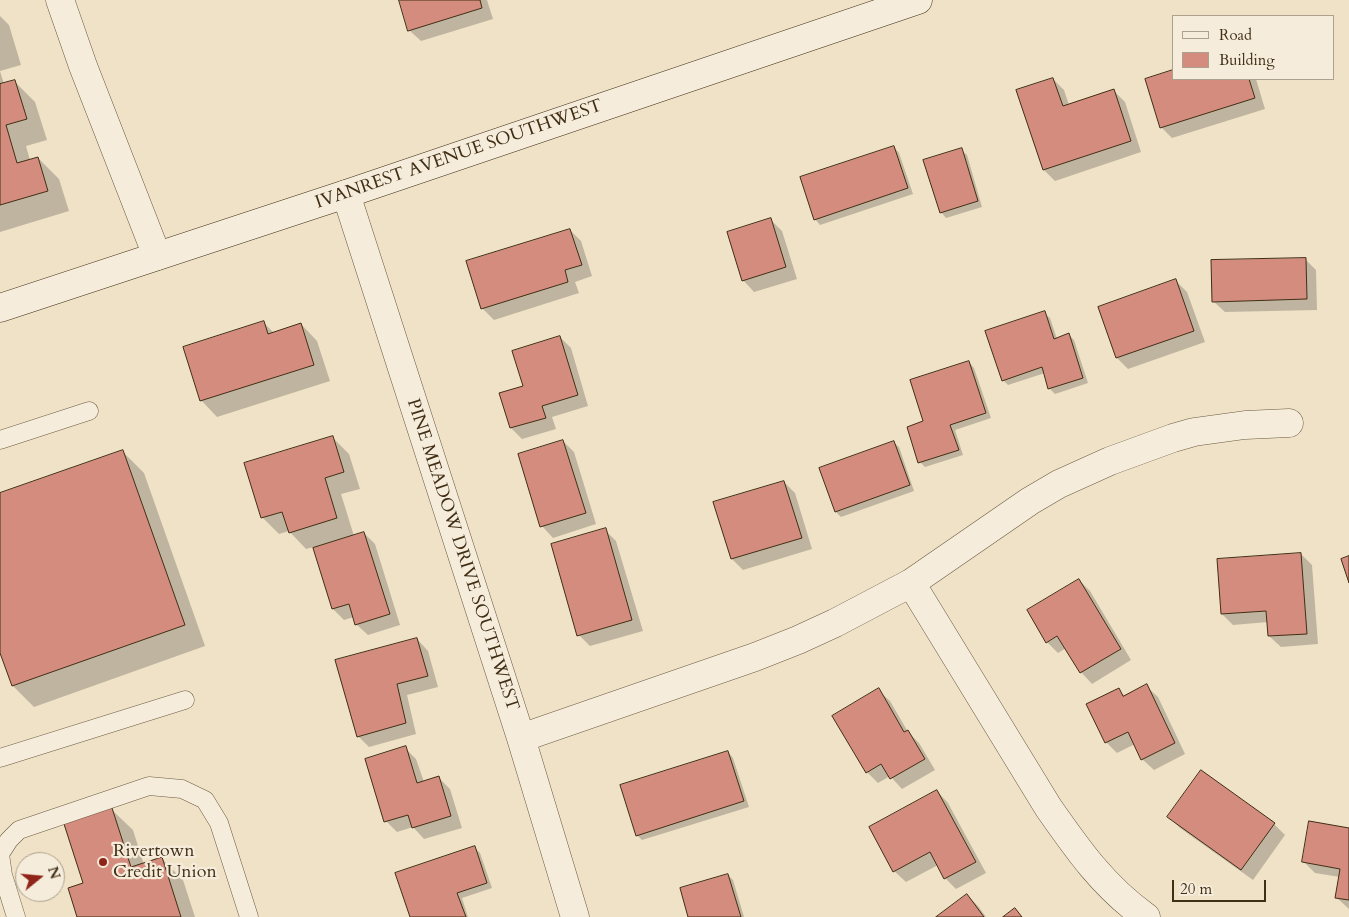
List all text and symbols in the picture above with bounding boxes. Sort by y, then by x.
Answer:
legend [1172,15,1334,80]
text: Road [1219,25,1252,45]
text: Building [1219,50,1275,70]
street label: IVANREST AVENUE SOUTHWEST [313,96,605,214]
street label: PINE MEADOW DRIVE SOUTHWEST [401,396,523,714]
place label: Rivertown Credit Union [113,841,217,884]
north arrow [15,852,65,902]
marker: Rivertown Credit Union [97,856,109,868]
text: N [43,864,65,881]
scale bar [1174,870,1268,902]
text: 20 m [1180,879,1212,899]

